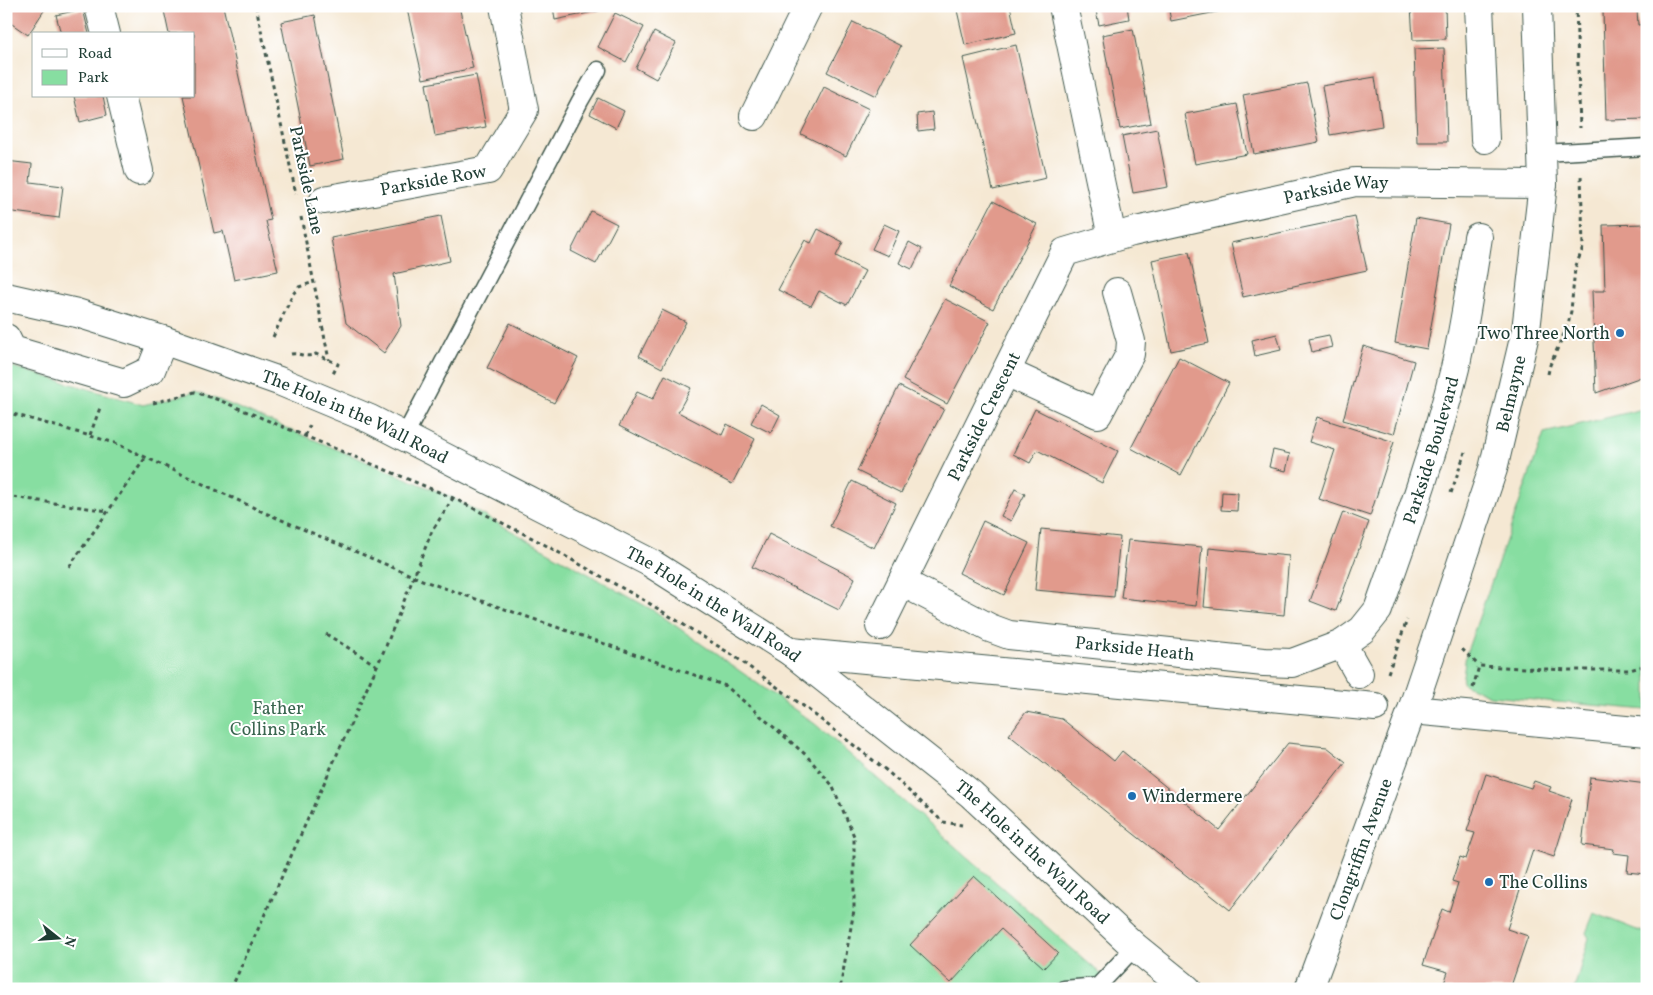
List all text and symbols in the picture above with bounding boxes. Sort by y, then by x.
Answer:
legend [32,32,195,98]
text: Road [78,44,112,65]
text: Park [78,68,109,89]
street label: Parkside Lane [282,124,329,237]
street label: Parkside Row [378,160,489,203]
street label: Parkside Way [1281,171,1389,212]
place label: Two Three North [1477,322,1610,347]
marker: Two Three North [1614,327,1626,339]
street label: Parkside Crescent [943,348,1028,486]
street label: Belmayne [1491,353,1534,435]
street label: The Hole in the Wall Road [258,365,452,471]
street label: Parkside Boulevard [1398,374,1466,528]
street label: The Hole in the Wall Road [621,541,806,669]
street label: Parkside Heath [1074,631,1196,669]
park label: Father Collins Park [230,697,326,743]
street label: The Hole in the Wall Road [949,775,1114,931]
street label: Clongriffin Avenue [1324,775,1400,924]
place label: Windermere [1142,785,1242,810]
marker: Windermere [1126,790,1138,802]
place label: The Collins [1499,871,1588,896]
marker: The Collins [1483,876,1495,888]
north arrow [32,912,82,962]
text: N [58,934,80,949]

